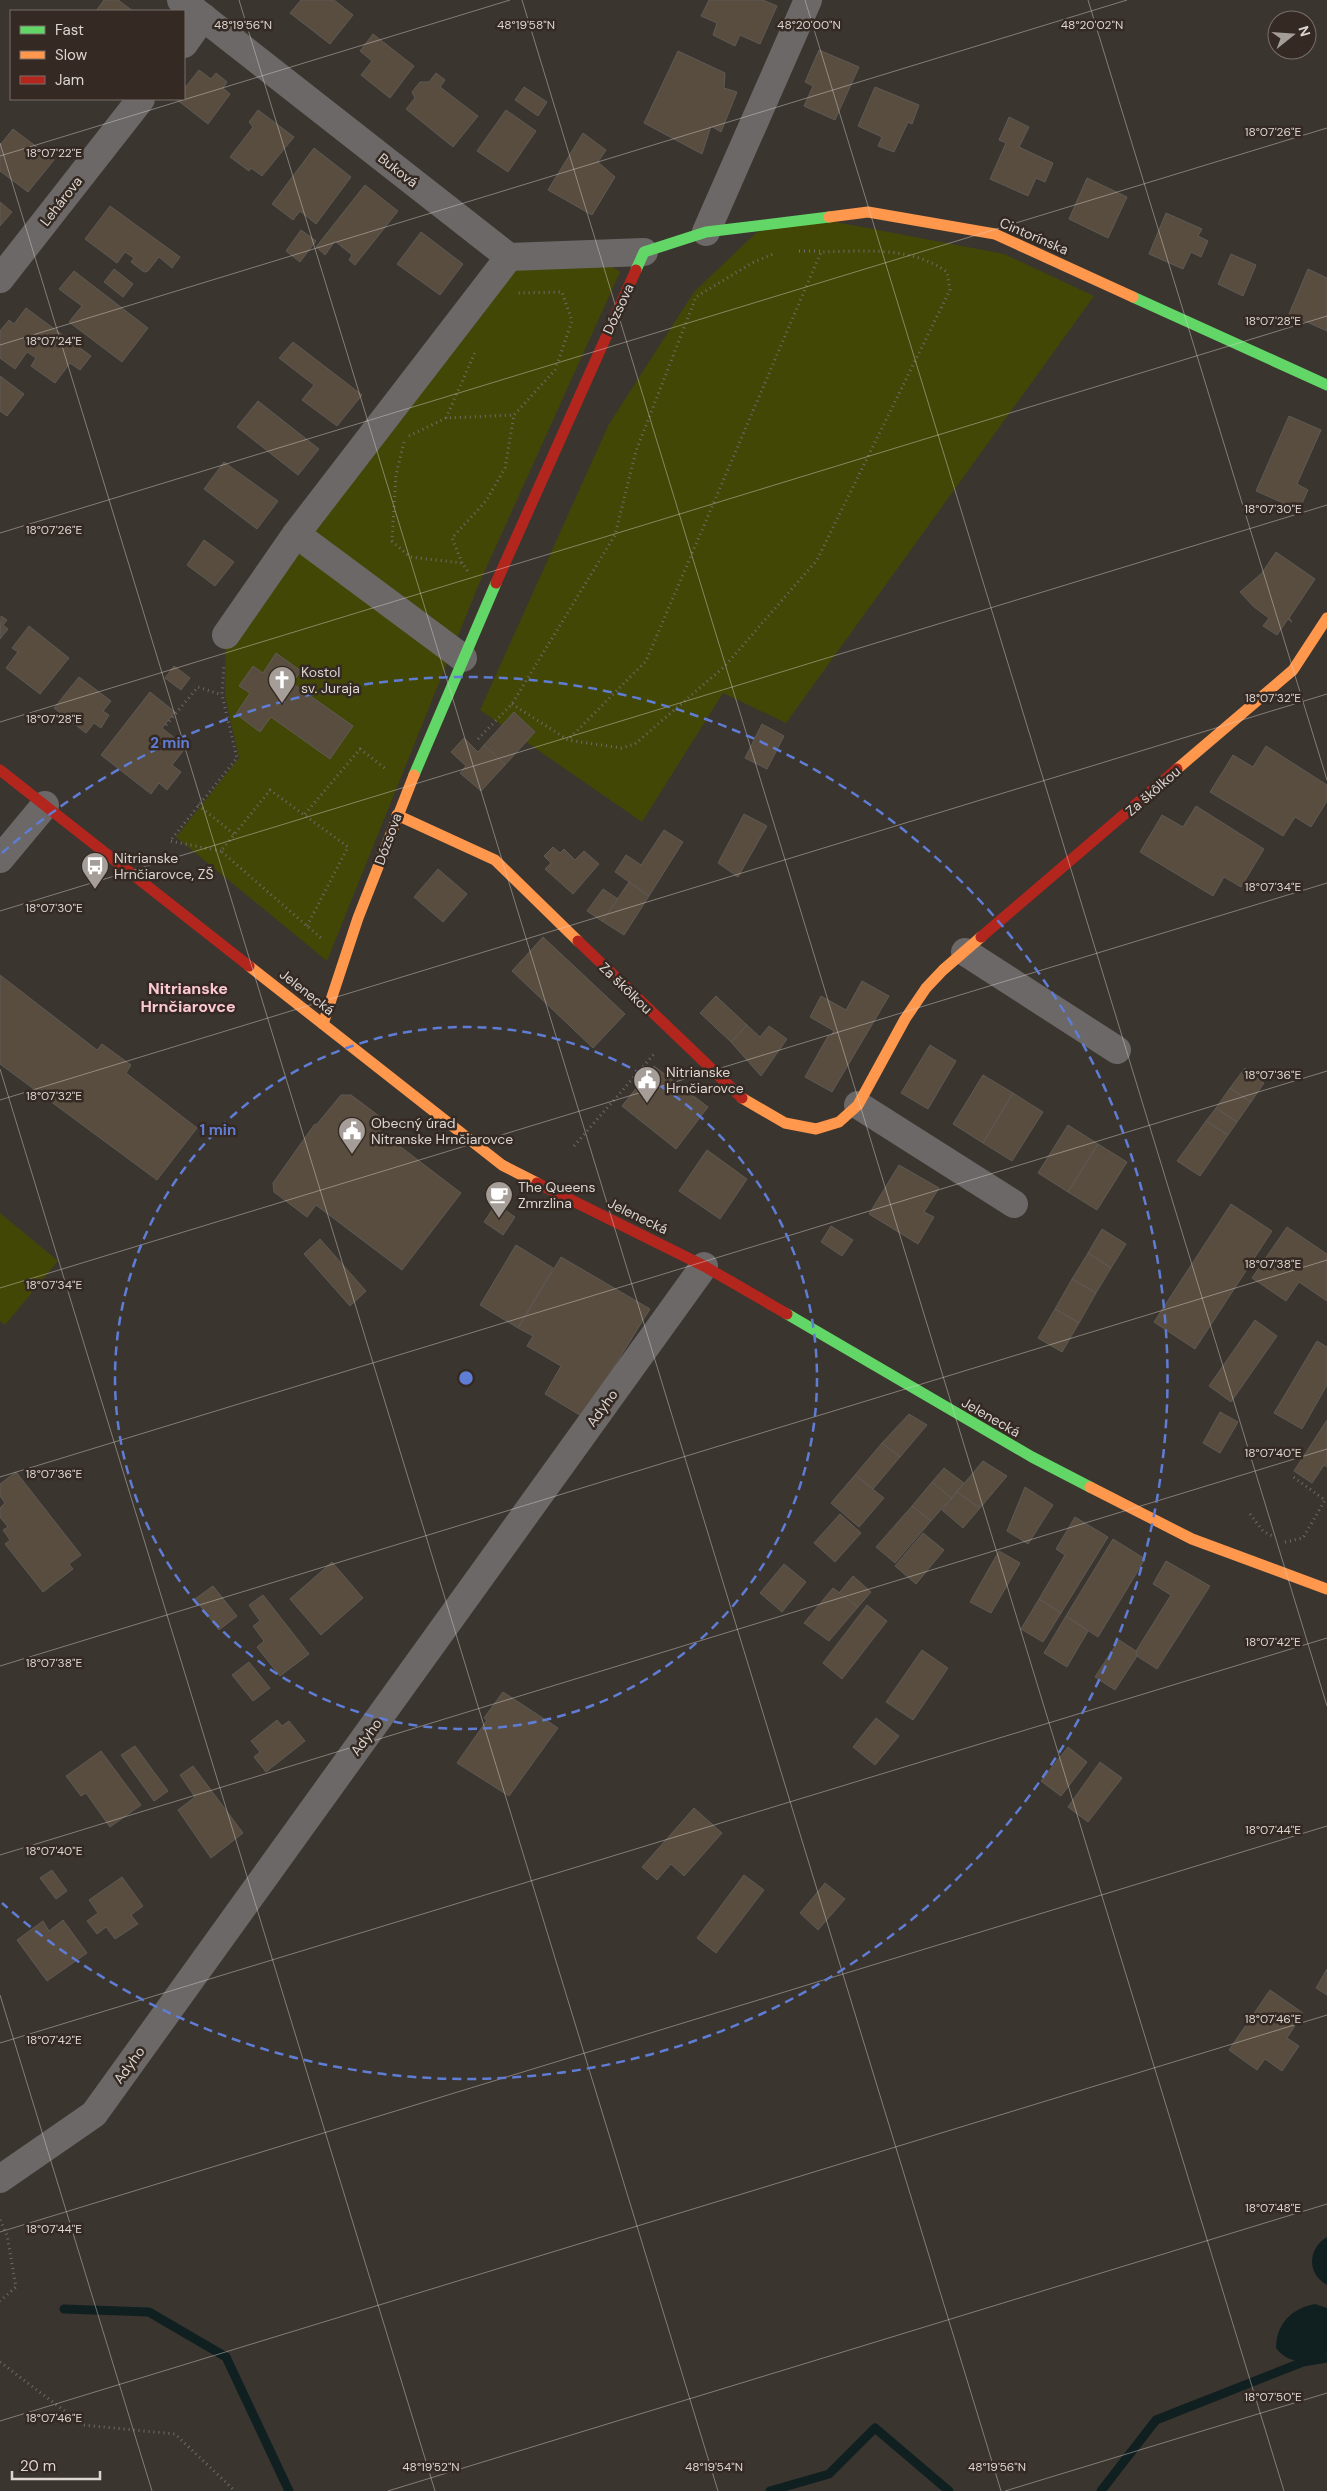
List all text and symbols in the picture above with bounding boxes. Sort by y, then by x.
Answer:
legend [10,10,185,100]
north arrow [1267,10,1317,60]
text: 48°19'56"N [214,17,272,33]
text: 48°19'58"N [497,17,555,33]
text: 48°20'00"N [777,17,841,33]
text: 48°20'02"N [1061,17,1123,33]
text: Fast [55,20,84,40]
text: N [1294,24,1315,39]
text: Slow [55,45,88,65]
text: Jam [55,70,84,90]
text: 18°07'26"E [1245,124,1302,140]
text: 18°07'22"E [26,145,82,161]
street label: Buková [374,149,422,191]
street label: Lehárova [36,173,86,229]
street label: Cintorínska [997,213,1071,259]
street label: Dózsova [598,281,638,337]
text: 18°07'28"E [1245,313,1301,329]
text: 18°07'24"E [26,333,82,349]
text: 18°07'30"E [1244,501,1302,517]
text: 18°07'26"E [26,522,83,538]
place label: Kostol sv. Juraja [301,663,360,697]
church icon: Kostol sv. Juraja [267,665,297,704]
text: 18°07'32"E [1245,690,1301,706]
text: 18°07'28"E [26,711,82,727]
text: 2 min [150,733,190,753]
street label: Za škôlkou [1122,762,1184,820]
street label: Dózsova [370,811,406,867]
place label: Nitrianske Hrnčiarovce, ZŠ [114,849,214,883]
bus stop icon: Nitrianske Hrnčiarovce, ZŠ [80,851,110,890]
text: 18°07'34"E [1245,879,1301,895]
text: 18°07'30"E [25,900,83,916]
street label: Za škôlkou [596,958,656,1018]
street label: Jelenecká [276,965,338,1019]
district label: Nitrianske Hrnčiarovce [140,978,236,1017]
place label: Nitrianske Hrnčiarovce [666,1063,744,1097]
public building icon: Nitrianske Hrnčiarovce [632,1065,662,1104]
text: 18°07'36"E [1245,1067,1302,1083]
text: 18°07'32"E [26,1088,82,1104]
place label: Obecný úrad Nitranske Hrnčiarovce [371,1114,513,1148]
public building icon: Obecný úrad Nitranske Hrnčiarovce [337,1116,367,1155]
text: 1 min [200,1120,236,1140]
place label: The Queens Zmrzlina [518,1178,595,1212]
cafe icon: The Queens Zmrzlina [484,1180,514,1219]
street label: Jelenecká [605,1194,671,1238]
text: 18°07'38"E [1245,1256,1301,1272]
text: 18°07'34"E [26,1277,82,1293]
centre of rings [457,1369,475,1387]
street label: Adyho [582,1386,622,1430]
street label: Jelenecká [959,1393,1023,1441]
text: 18°07'40"E [1244,1445,1302,1461]
text: 18°07'36"E [26,1466,83,1482]
text: 18°07'42"E [1245,1634,1301,1650]
text: 18°07'38"E [26,1655,82,1671]
street label: Adyho [346,1715,386,1759]
text: 18°07'44"E [1245,1822,1301,1838]
text: 18°07'40"E [25,1843,83,1859]
text: 18°07'46"E [1245,2011,1301,2027]
text: 18°07'42"E [26,2032,82,2048]
street label: Adyho [109,2043,149,2087]
text: 18°07'48"E [1245,2200,1301,2216]
text: 18°07'44"E [26,2221,82,2237]
text: 18°07'50"E [1244,2389,1302,2405]
text: 18°07'46"E [26,2410,82,2426]
scale bar [12,2448,100,2480]
text: 20 m [20,2456,56,2476]
text: 48°19'52"N [402,2459,460,2475]
text: 48°19'54"N [685,2459,743,2475]
text: 48°19'56"N [968,2459,1026,2475]

